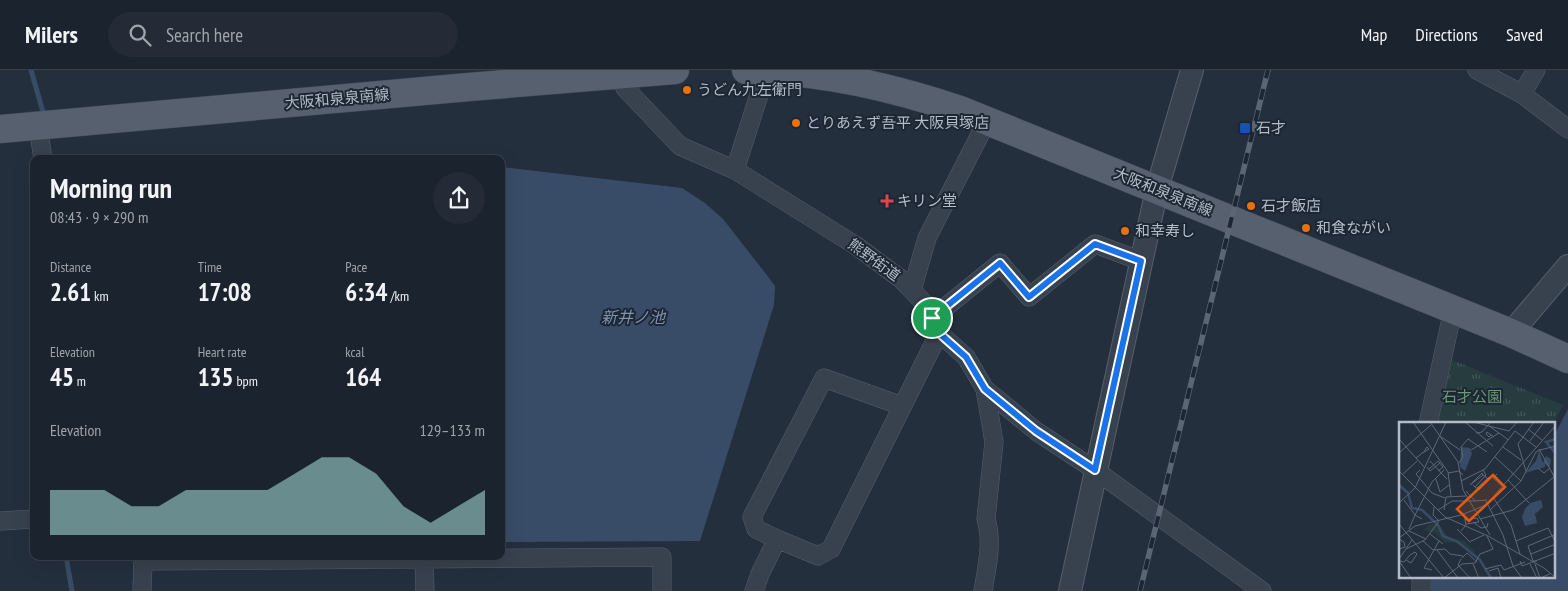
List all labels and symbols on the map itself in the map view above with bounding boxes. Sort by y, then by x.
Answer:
place label: うどん九左衛門 [697,80,802,99]
street label: 大阪和泉泉南線 [284,84,390,113]
marker: うどん九左衛門 [681,84,693,96]
place label: とりあえず吾平 大阪貝塚店 [806,113,989,132]
marker: とりあえず吾平 大阪貝塚店 [790,117,802,129]
place label: 石才 [1256,118,1286,137]
marker: 石才 [1238,121,1252,135]
street label: 大阪和泉泉南線 [1111,163,1215,220]
place label: キリン堂 [897,191,957,210]
marker: キリン堂 [881,195,893,207]
place label: 石才飯店 [1261,196,1321,215]
marker: 石才飯店 [1245,200,1257,212]
place label: 和食ながい [1316,218,1391,237]
place label: 和幸寿し [1135,221,1195,240]
marker: 和食ながい [1300,222,1312,234]
marker: 和幸寿し [1119,225,1131,237]
street label: 熊野街道 [844,234,904,285]
pin [911,297,953,339]
water label: 新井ノ池 [601,307,667,327]
park label: 石才公園 [1442,387,1502,406]
inset map [1399,422,1556,578]

